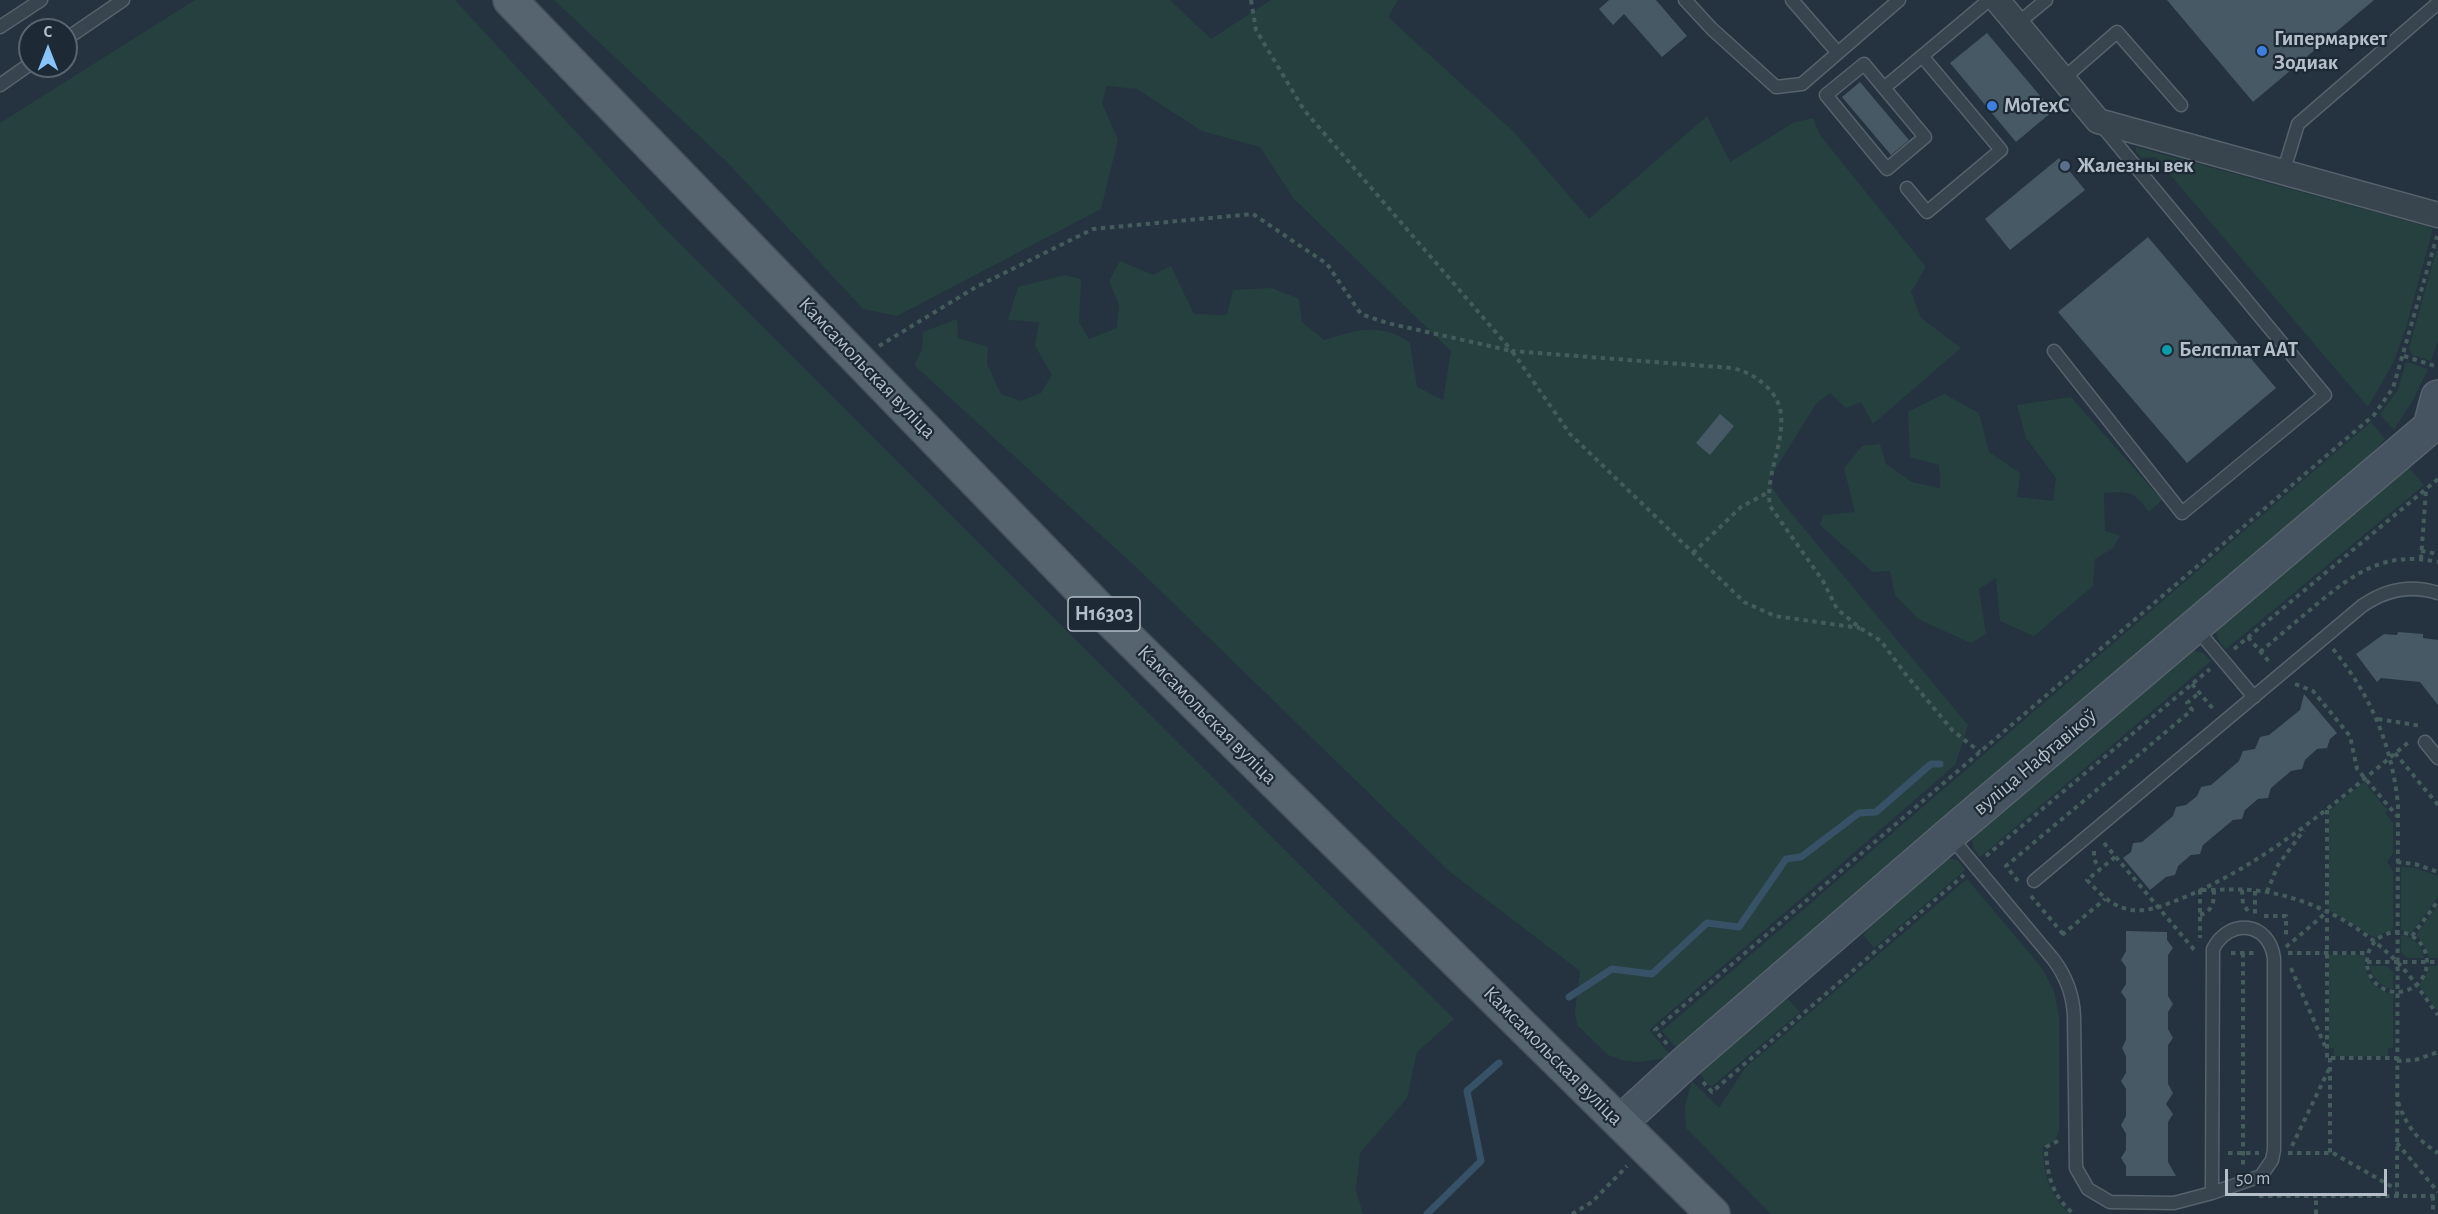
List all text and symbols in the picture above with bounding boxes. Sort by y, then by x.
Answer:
north arrow [18,18,78,78]
text: С [44,24,52,40]
place label: Гипермаркет Зодиак [2274,26,2387,76]
marker: Гипермаркет Зодиак [2255,44,2269,58]
place label: MoTexC [2004,93,2069,119]
marker: MoTexC [1985,99,1999,113]
place label: Жалезны век [2077,153,2194,179]
marker: Жалезны век [2058,159,2072,173]
street label: Камсамольская вуліца [793,292,941,444]
place label: Белсплат ААТ [2179,337,2298,363]
marker: Белсплат ААТ [2160,343,2174,357]
road number: Н16303 [1068,597,1140,631]
street label: Камсамольская вуліца [1132,640,1282,790]
street label: вуліца Нафтавікоў [1968,703,2102,821]
street label: Камсамольская вуліца [1478,981,1628,1131]
scale bar [2228,1157,2390,1195]
text: 50 m [2236,1170,2270,1188]

